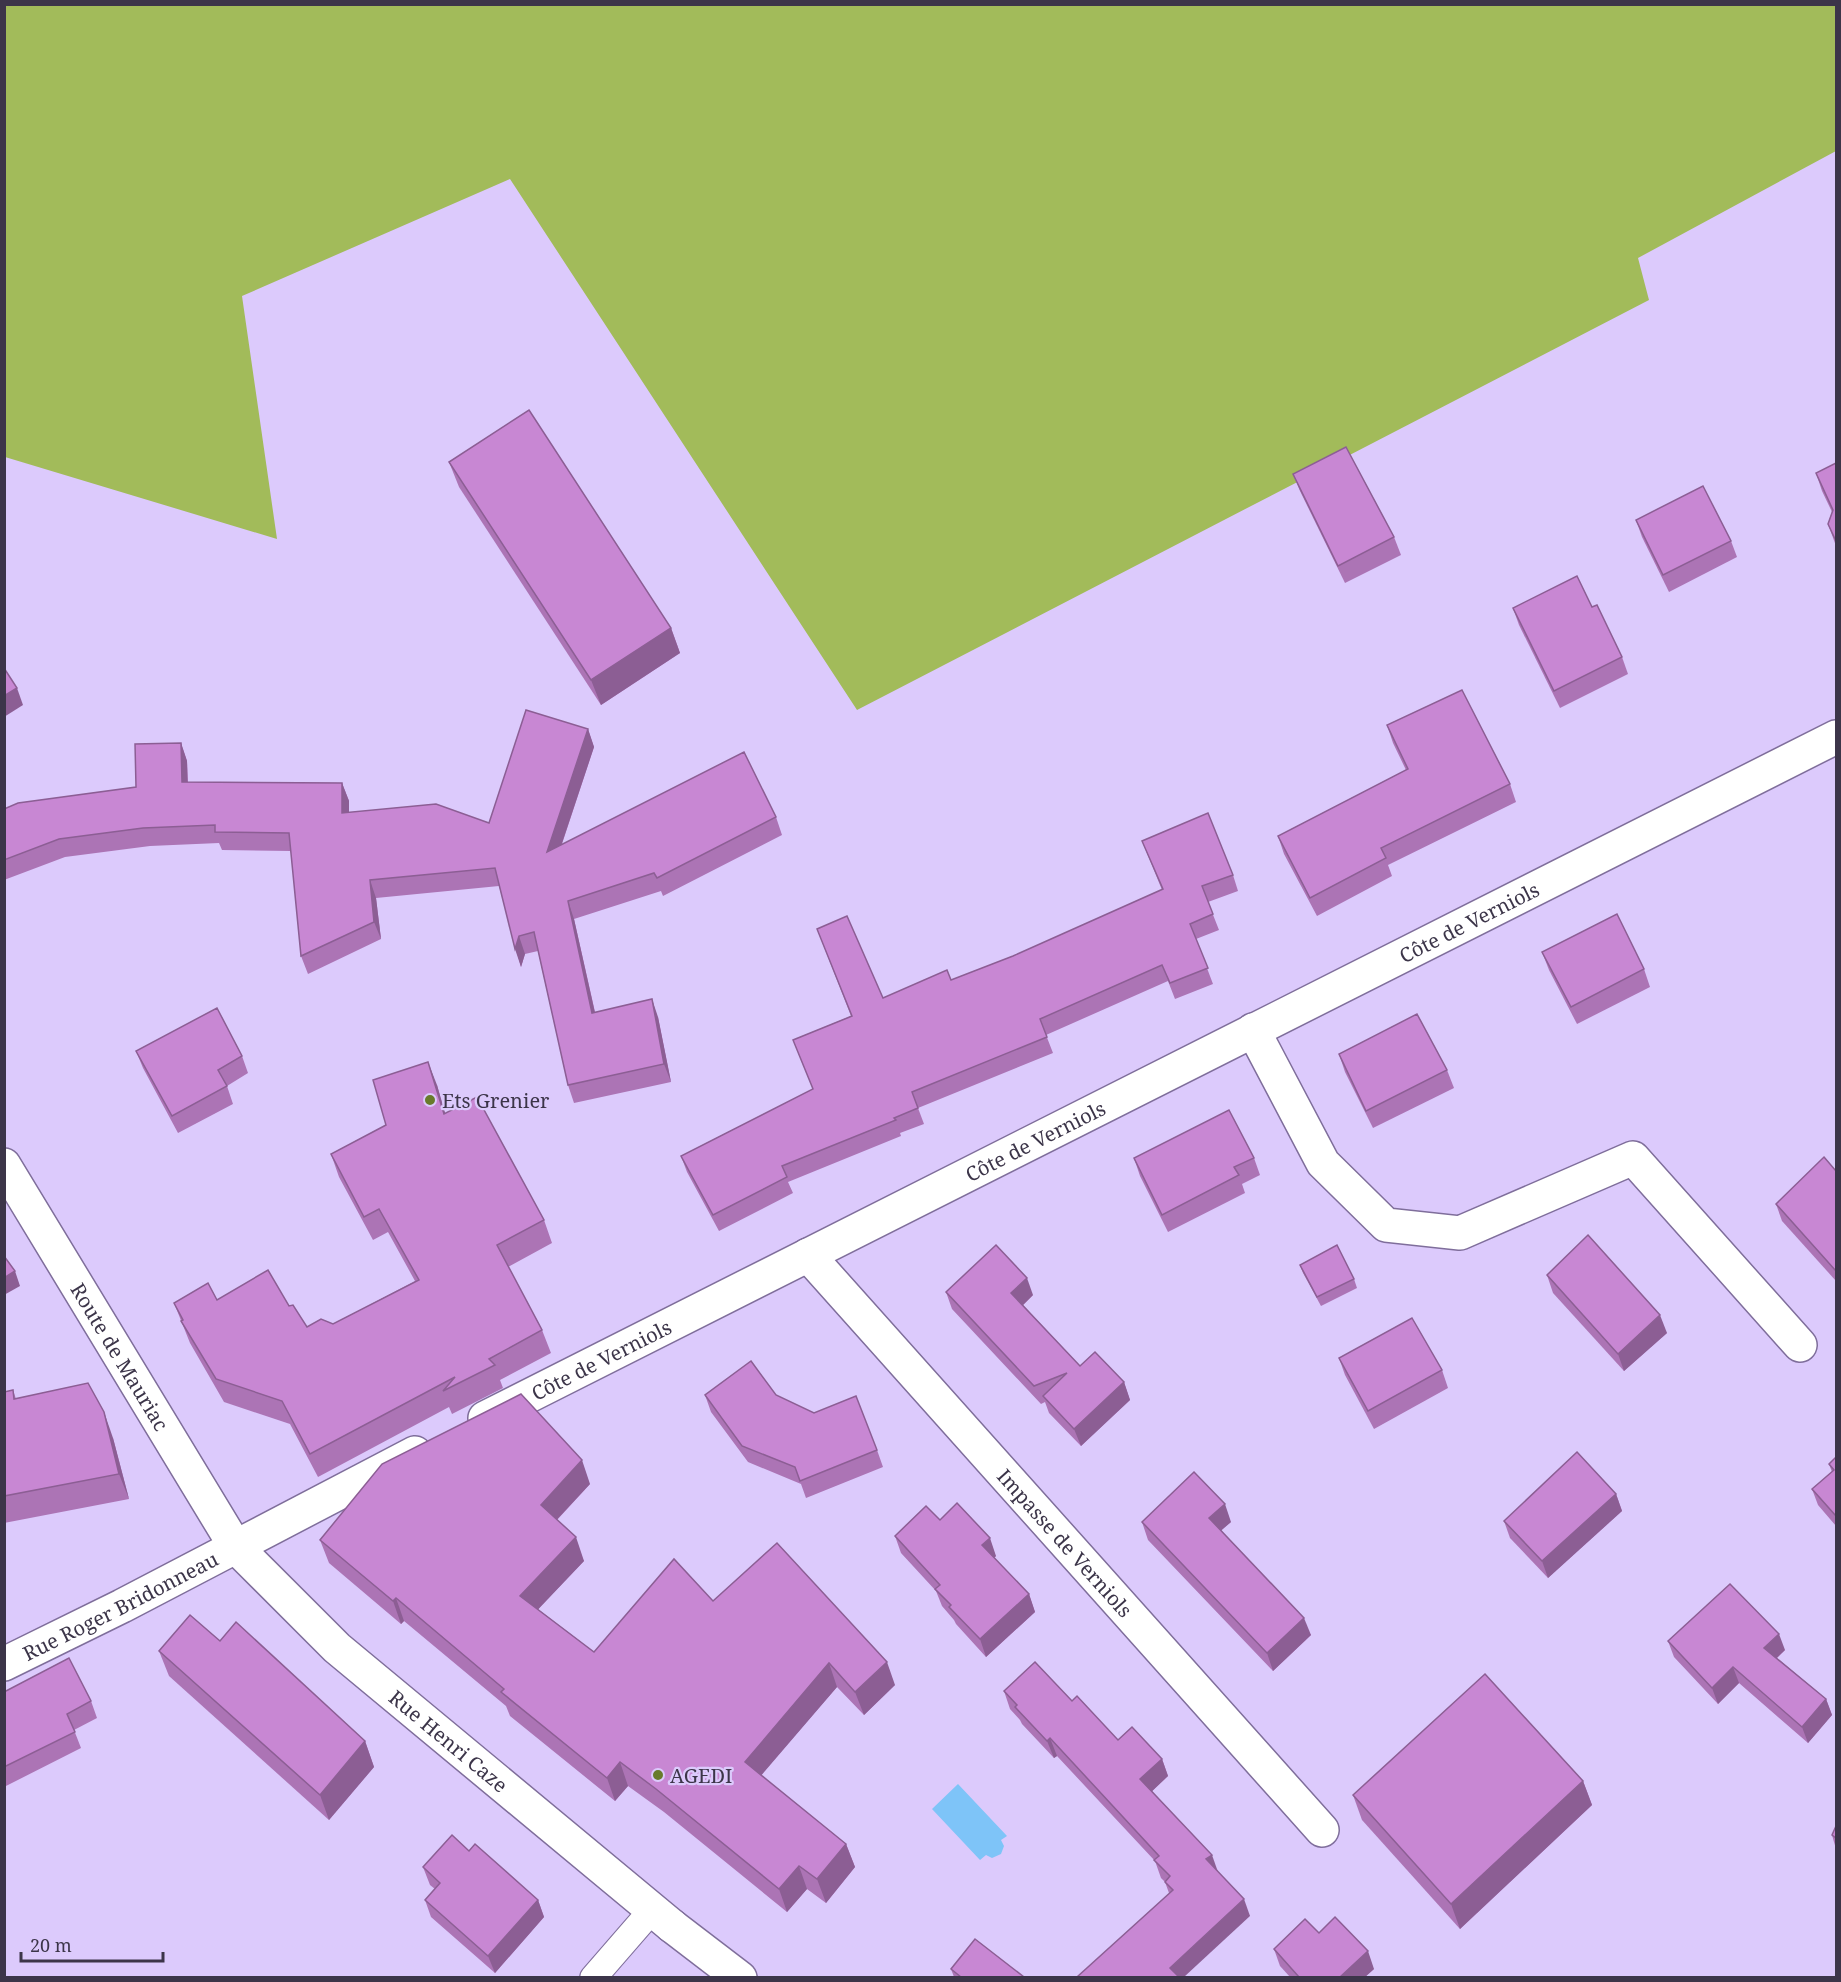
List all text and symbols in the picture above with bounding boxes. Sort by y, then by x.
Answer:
street label: Côte de Verniols [1394,875,1544,969]
place label: Ets Grenier [442,1087,550,1114]
marker: Ets Grenier [423,1093,437,1107]
street label: Côte de Verniols [960,1094,1110,1187]
street label: Route de Mauriac [65,1278,175,1436]
street label: Côte de Verniols [526,1313,676,1406]
street label: Impasse de Verniols [992,1463,1139,1623]
street label: Rue Roger Bridonneau [18,1545,223,1666]
street label: Rue Henri Caze [384,1683,514,1798]
place label: AGEDI [670,1762,732,1789]
marker: AGEDI [651,1768,665,1782]
scale bar [21,1925,164,1963]
text: 20 m [30,1933,72,1957]

